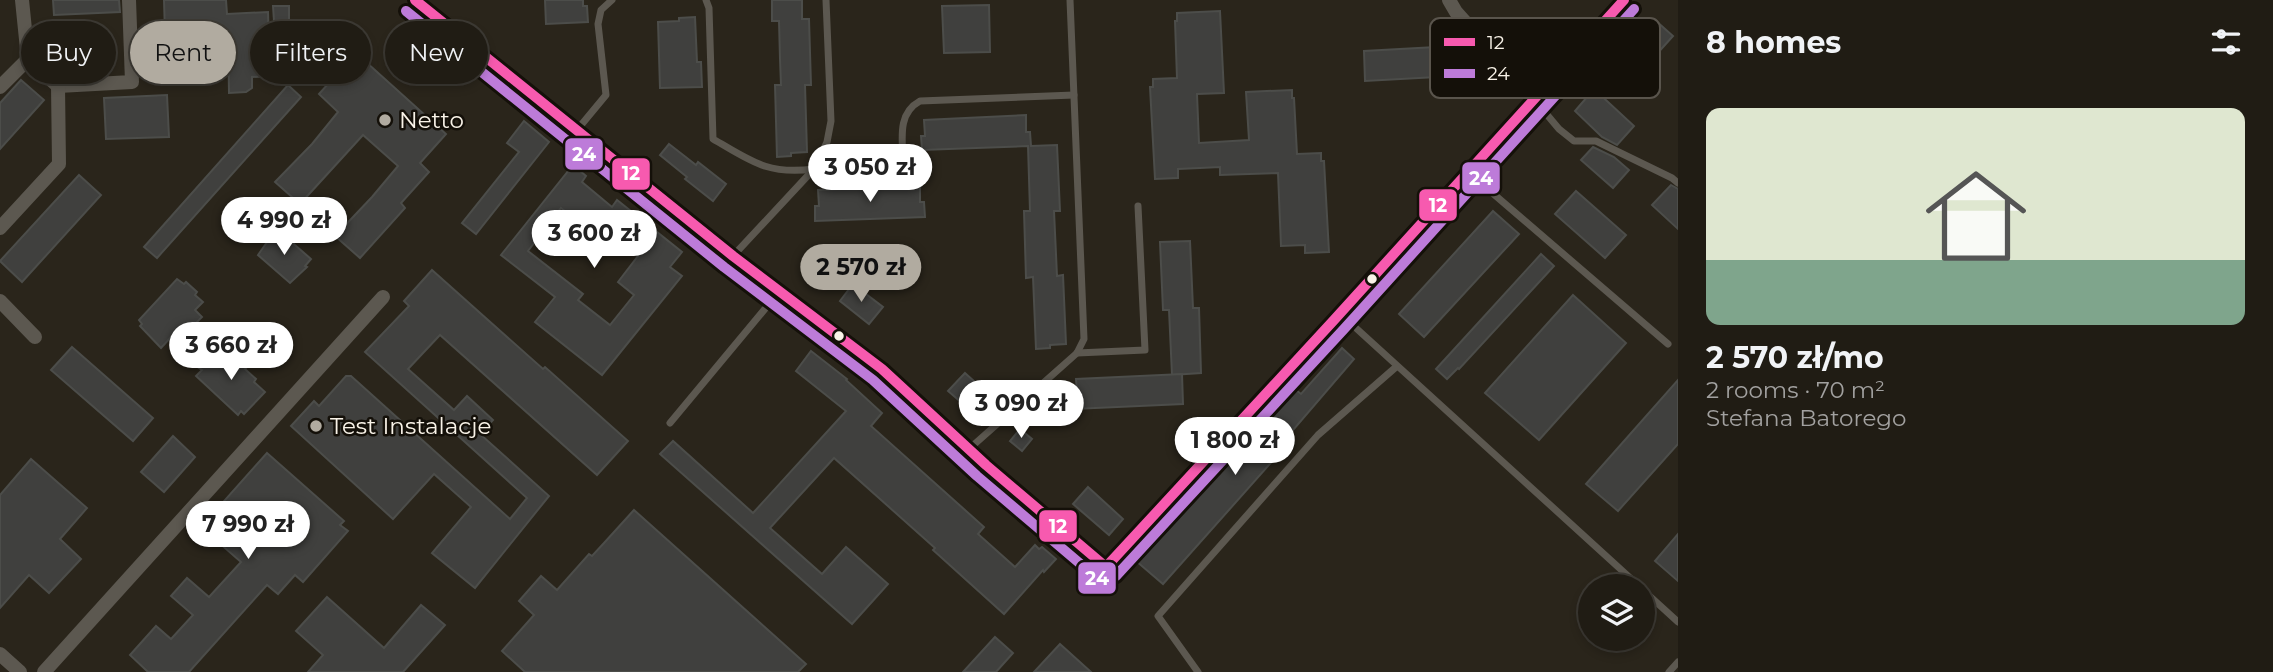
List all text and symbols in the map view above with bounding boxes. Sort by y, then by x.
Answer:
legend [1430,18,1660,98]
chip: Buy [21,21,116,84]
chip: Rent [130,21,236,84]
chip: Filters [250,21,371,84]
chip: New [385,21,488,84]
icon: filters [2207,23,2245,61]
text: 8 homes [1706,24,1841,61]
text: 12 [1487,31,1505,54]
text: 24 [1487,62,1510,85]
place label: Netto [399,106,464,134]
marker: Netto [377,112,393,128]
line badge: 24 [564,137,604,171]
text: 24 [572,143,596,166]
pin: 3 050 zł [798,144,942,204]
text: 3 050 zł [824,153,916,181]
icon: home [1913,153,2039,279]
line badge: 12 [611,157,651,191]
line badge: 24 [1461,161,1501,195]
text: 12 [622,162,640,185]
text: 24 [1469,167,1493,190]
line badge: 12 [1418,188,1458,222]
text: 12 [1429,194,1447,217]
pin: 4 990 zł [212,198,356,257]
text: 4 990 zł [237,206,331,234]
pin: 3 600 zł [522,210,666,270]
text: 3 600 zł [548,219,640,247]
pin: 2 570 zł [789,244,933,304]
text: 2 570 zł [816,253,906,281]
unlabelled marker [1365,272,1379,286]
pin: 3 660 zł [159,322,303,382]
unlabelled marker [832,329,846,343]
text: 3 660 zł [185,331,277,359]
text: 2 570 zł/mo [1706,339,1884,376]
text: 2 rooms · 70 m² [1706,376,1885,404]
pin: 3 090 zł [949,380,1093,440]
text: 3 090 zł [975,389,1067,417]
text: Stefana Batorego [1706,404,1906,432]
place label: Test Instalacje [330,412,491,440]
marker: Test Instalacje [308,418,324,434]
pin: 1 800 zł [1163,418,1307,477]
text: 1 800 zł [1191,426,1279,454]
pin: 7 990 zł [176,502,320,561]
line badge: 12 [1038,509,1078,543]
text: 7 990 zł [202,510,294,538]
text: 12 [1049,515,1067,538]
line badge: 24 [1077,561,1117,595]
text: 24 [1085,567,1109,590]
map controls [1578,574,1655,651]
button: layers [1578,574,1655,651]

